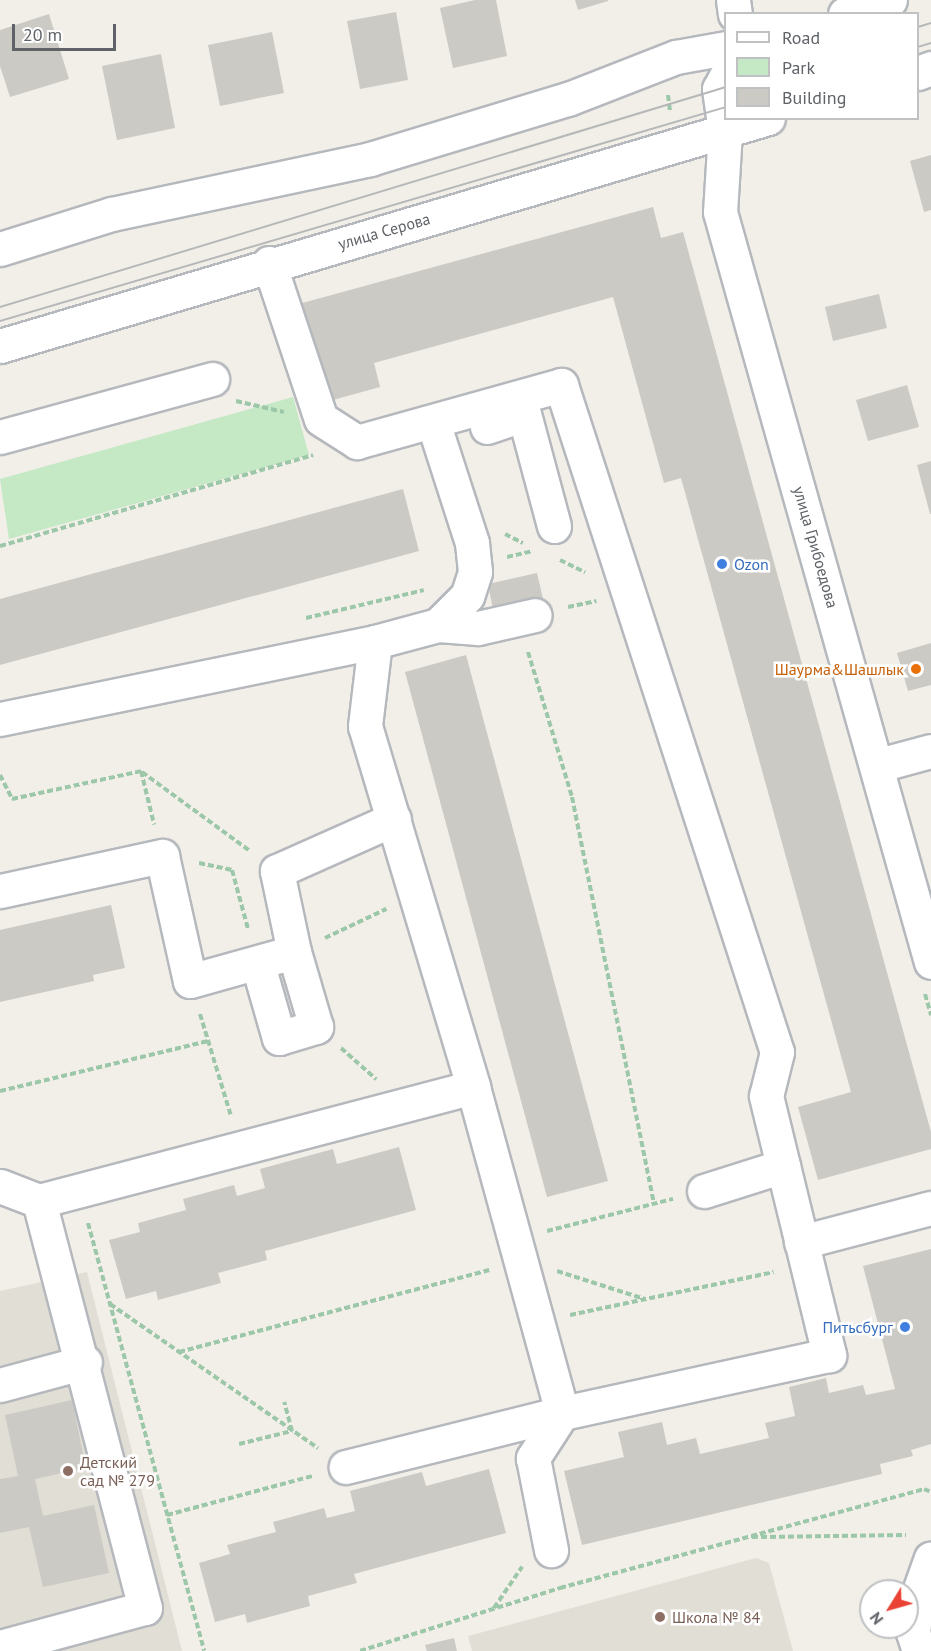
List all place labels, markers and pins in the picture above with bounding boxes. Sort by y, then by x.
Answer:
place label: Ozon [734,554,769,574]
marker: Ozon [715,557,729,571]
place label: Шаурма&Шашлык [775,659,904,679]
marker: Шаурма&Шашлык [909,662,923,676]
place label: Питьсбург [822,1317,893,1337]
marker: Питьсбург [898,1320,912,1334]
place label: Детский сад № 279 [80,1452,155,1490]
marker: Детский сад № 279 [61,1464,75,1478]
place label: Школа № 84 [672,1607,760,1627]
marker: Школа № 84 [653,1610,667,1624]

